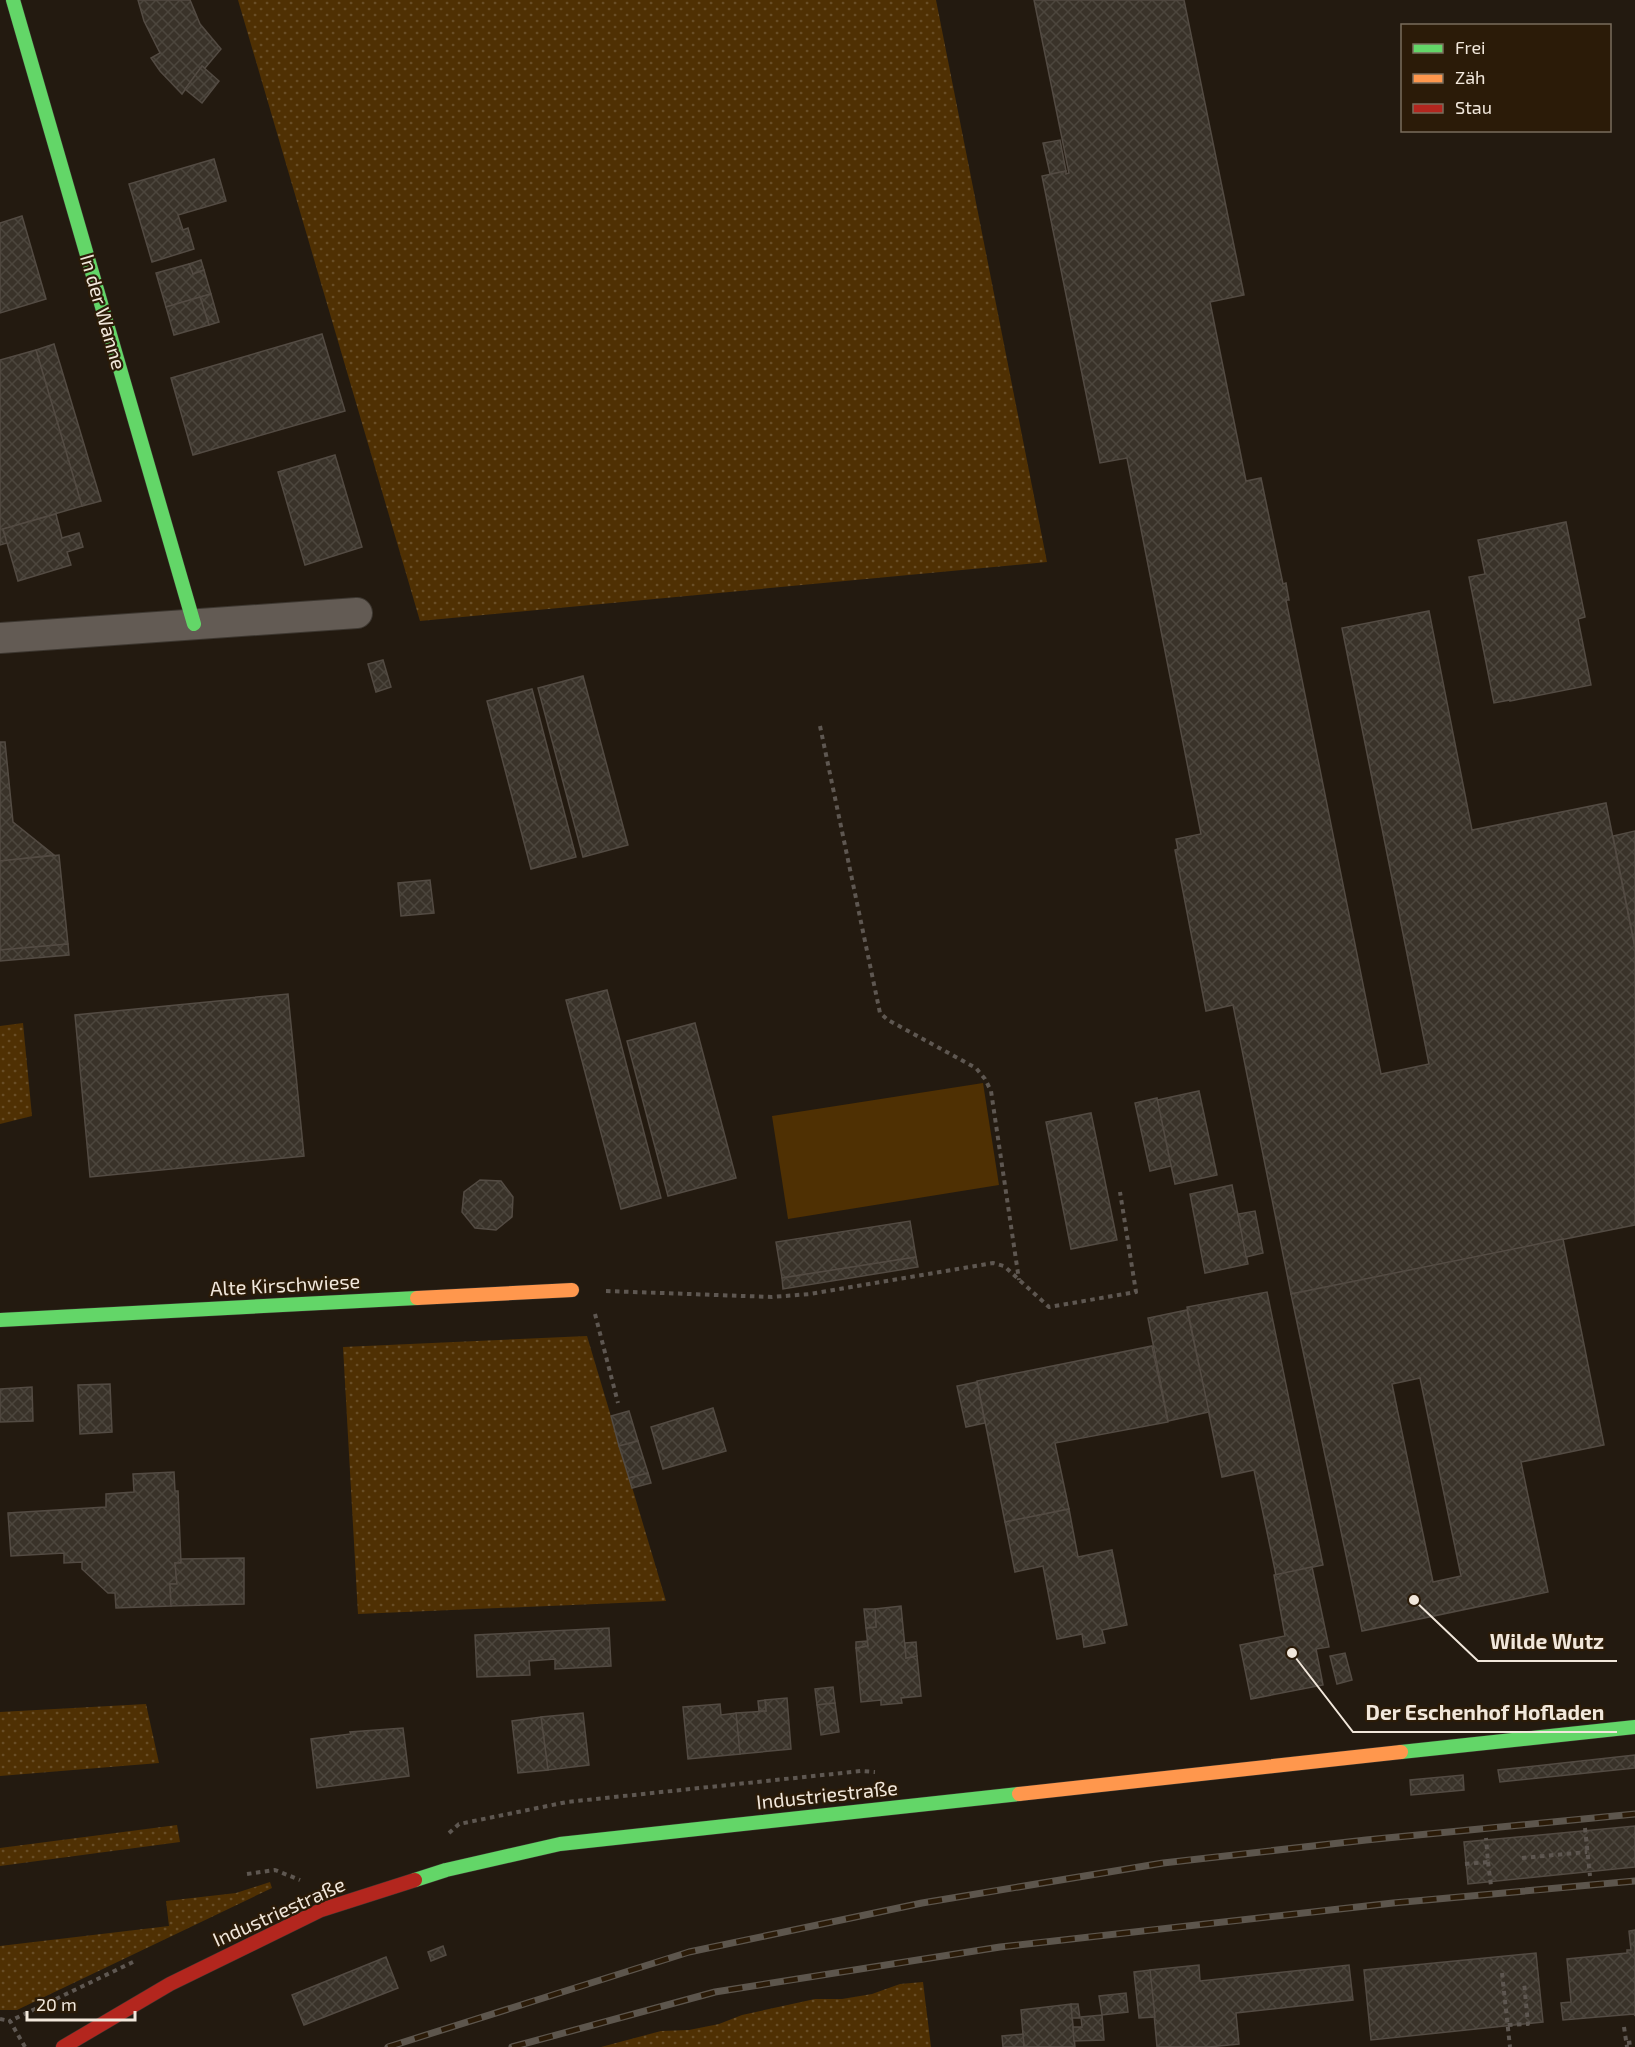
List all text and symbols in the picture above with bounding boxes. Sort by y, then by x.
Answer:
legend [1401,24,1611,132]
text: Frei [1455,36,1486,58]
text: Zäh [1455,66,1486,88]
text: Stau [1455,96,1492,118]
street label: In der Wanne [76,251,132,372]
street label: Alte Kirschwiese [209,1268,361,1300]
callout: Wilde Wutz [1478,1622,1617,1661]
text: Wilde Wutz [1490,1628,1604,1653]
callout: Der Eschenhof Hofladen [1353,1693,1617,1732]
text: Der Eschenhof Hofladen [1366,1699,1604,1724]
street label: Industriestraße [755,1775,899,1813]
street label: Industriestraße [209,1871,348,1951]
scale bar [27,1984,135,2022]
text: 20 m [36,1993,77,2015]

